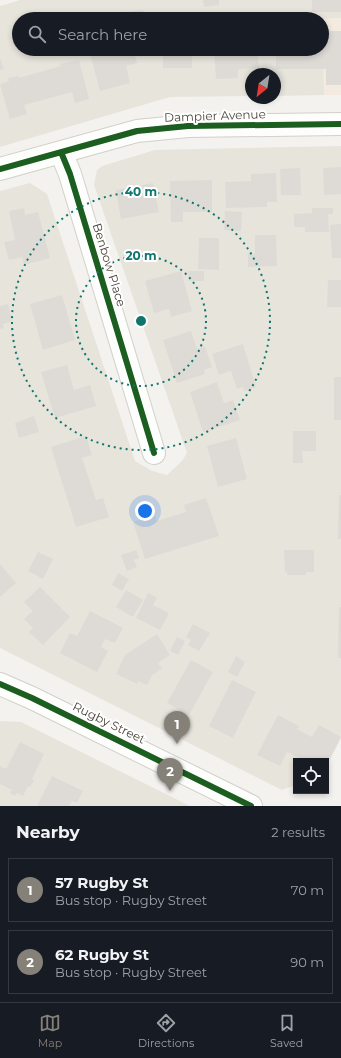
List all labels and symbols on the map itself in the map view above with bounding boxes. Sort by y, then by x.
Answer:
north arrow [245,68,281,104]
street label: Dampier Avenue [164,106,266,125]
text: 40 m [125,184,157,199]
street label: Benbow Place [90,221,129,308]
text: 20 m [125,248,157,263]
centre of rings [134,314,148,328]
your location [135,501,155,521]
street label: Rugby Street [70,699,148,747]
pin: 1 [164,711,190,744]
pin: 2 [157,758,183,791]

